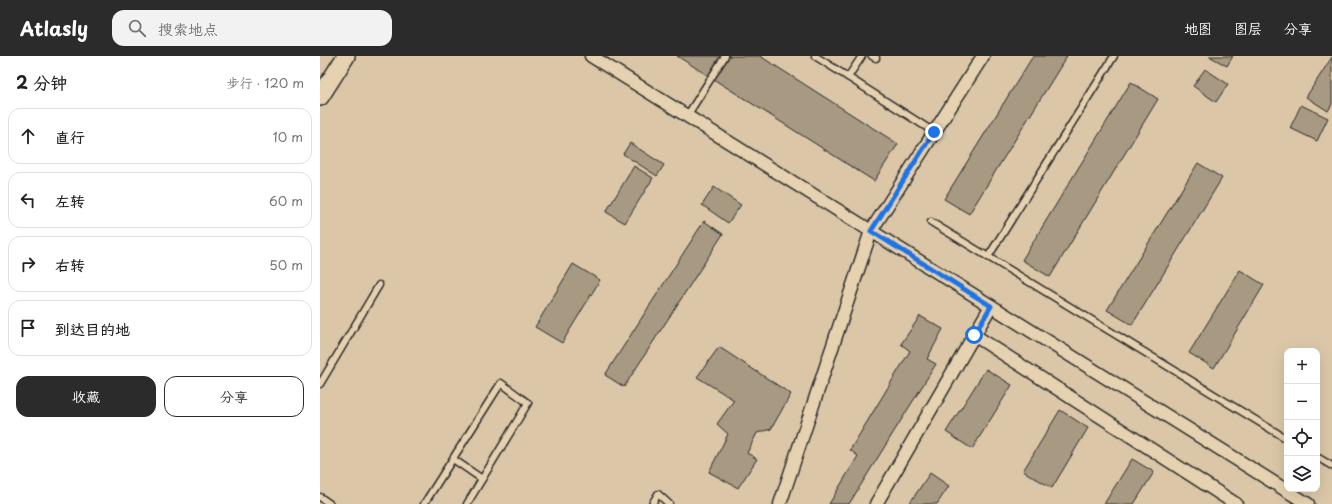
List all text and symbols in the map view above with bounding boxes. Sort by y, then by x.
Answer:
search box [112,10,392,46]
text: Atlasly [20,14,88,42]
icon: search [126,17,148,39]
text: 搜索地点 [158,17,218,40]
text: 地图 [1184,18,1212,39]
text: 图层 [1234,18,1262,39]
text: 分享 [1284,18,1312,39]
text: 2 分钟 [16,69,67,95]
text: 步行 · 120 m [227,73,304,92]
route end [925,123,943,141]
icon: ahead [17,125,39,147]
text: 直行 [55,125,85,148]
text: 10 m [273,127,303,146]
icon: left [17,189,39,211]
text: 左转 [55,189,85,212]
text: 60 m [269,191,303,210]
icon: right [17,253,39,275]
text: 右转 [55,253,85,276]
text: 50 m [269,255,303,274]
icon: arrive [17,317,39,339]
text: 到达目的地 [55,317,130,340]
route start [965,326,983,344]
map controls [1284,348,1320,492]
button: + [1284,348,1320,384]
button: 收藏 [16,376,156,417]
button: 分享 [164,376,304,417]
button: − [1284,384,1320,420]
button: locate [1284,420,1320,456]
button: layers [1284,456,1320,492]

